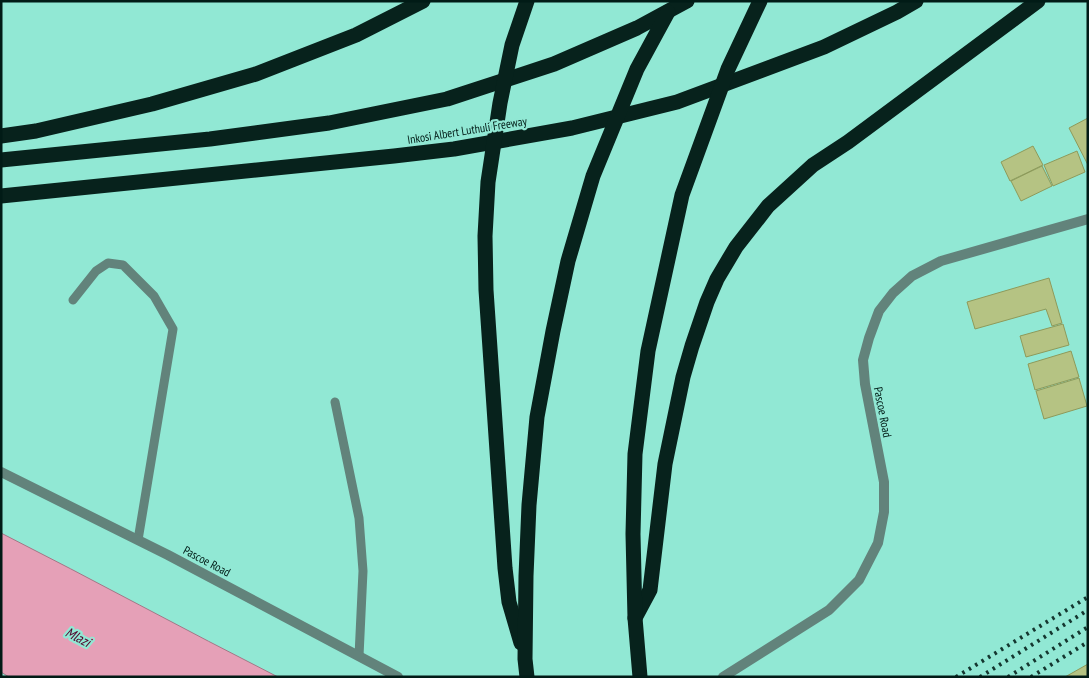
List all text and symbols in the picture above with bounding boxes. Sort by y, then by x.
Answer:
street label: Inkosi Albert Luthuli Freeway [406,113,528,147]
street label: Pascoe Road [871,385,895,439]
street label: Pascoe Road [181,542,233,580]
water label: Mlazi [62,623,95,652]

